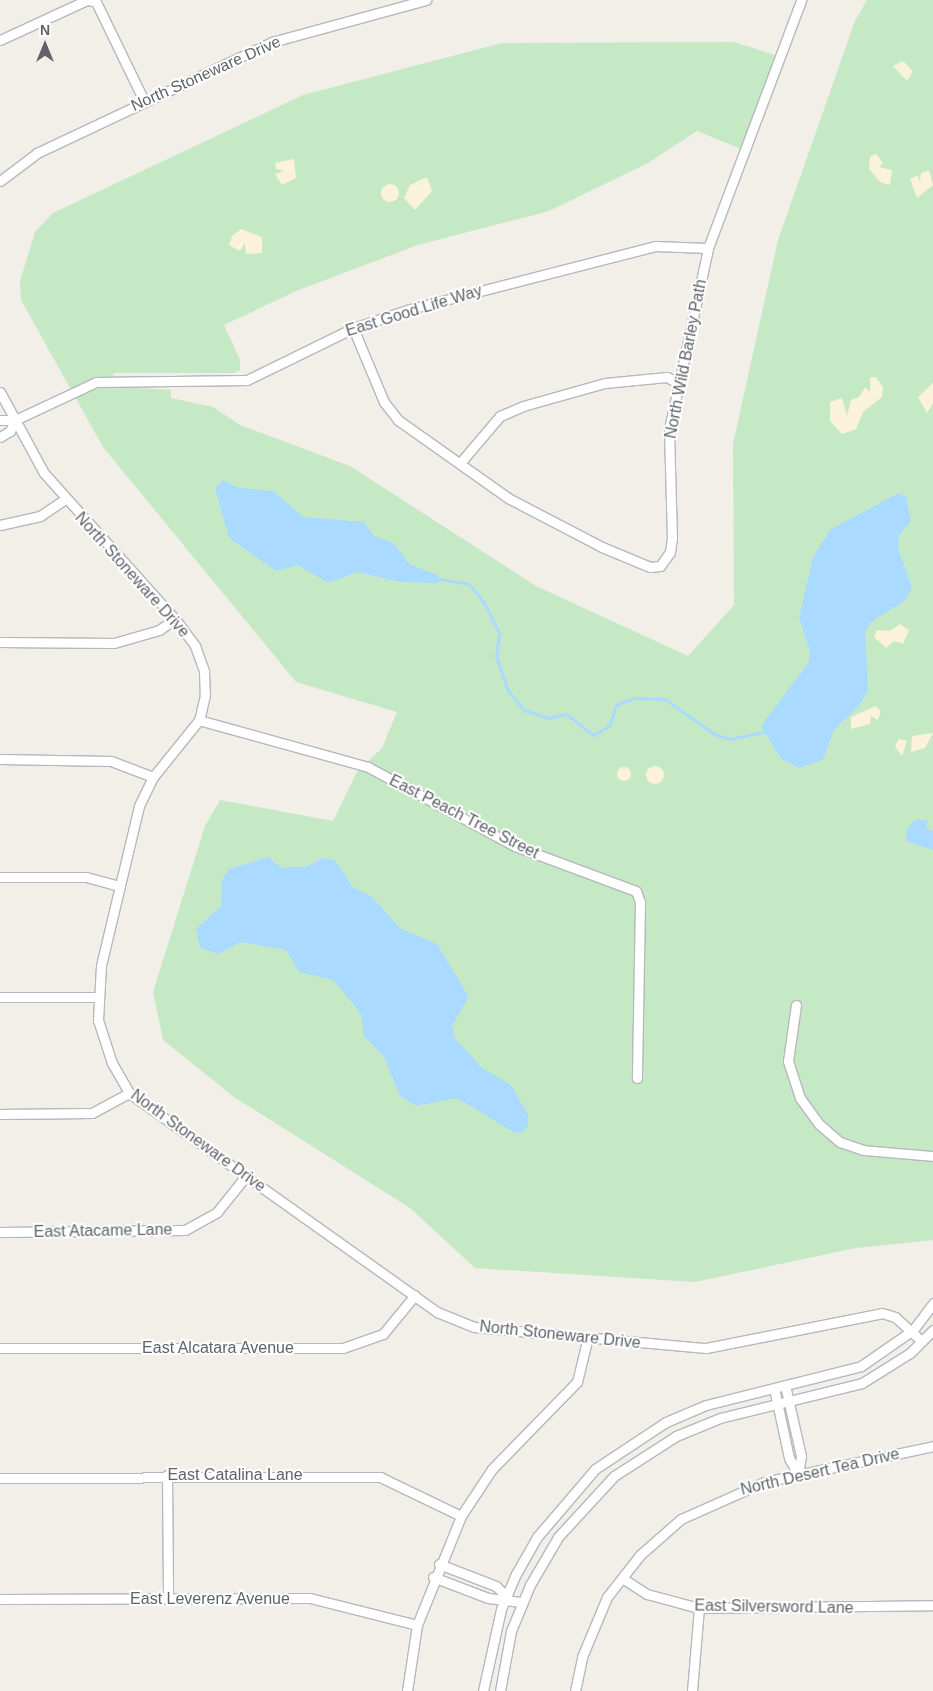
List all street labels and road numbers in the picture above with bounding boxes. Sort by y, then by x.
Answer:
street label: North Stoneware Drive [128,32,284,116]
street label: North Wild Barley Path [661,278,711,440]
street label: East Good Life Way [343,281,485,341]
street label: North Stoneware Drive [71,508,193,642]
street label: East Peach Tree Street [386,771,542,863]
street label: North Stoneware Drive [127,1086,269,1196]
street label: East Atacame Lane [33,1220,173,1242]
street label: North Stoneware Drive [479,1317,641,1353]
street label: East Alcatara Avenue [141,1338,295,1358]
street label: North Desert Tea Drive [739,1444,901,1500]
street label: East Catalina Lane [167,1465,303,1485]
street label: East Leverenz Avenue [130,1589,290,1609]
street label: East Silversword Lane [694,1596,854,1618]

